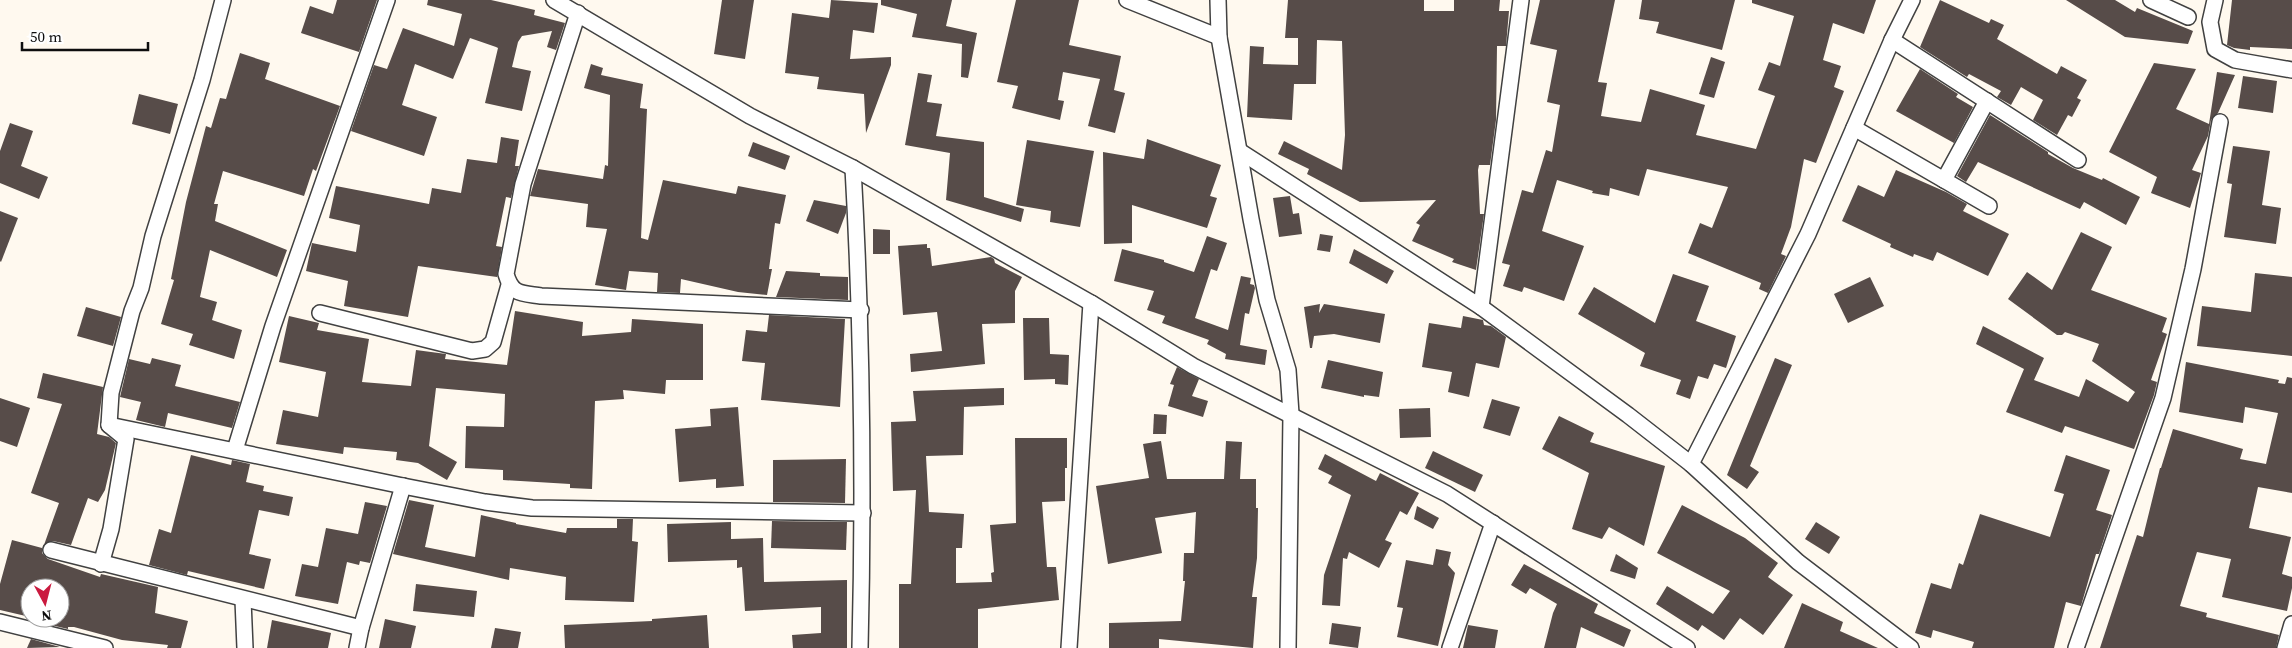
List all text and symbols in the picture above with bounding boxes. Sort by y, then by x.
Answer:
scale bar [22,20,149,52]
text: 50 m [30,26,62,47]
north arrow [20,578,70,628]
text: N [40,605,53,626]

